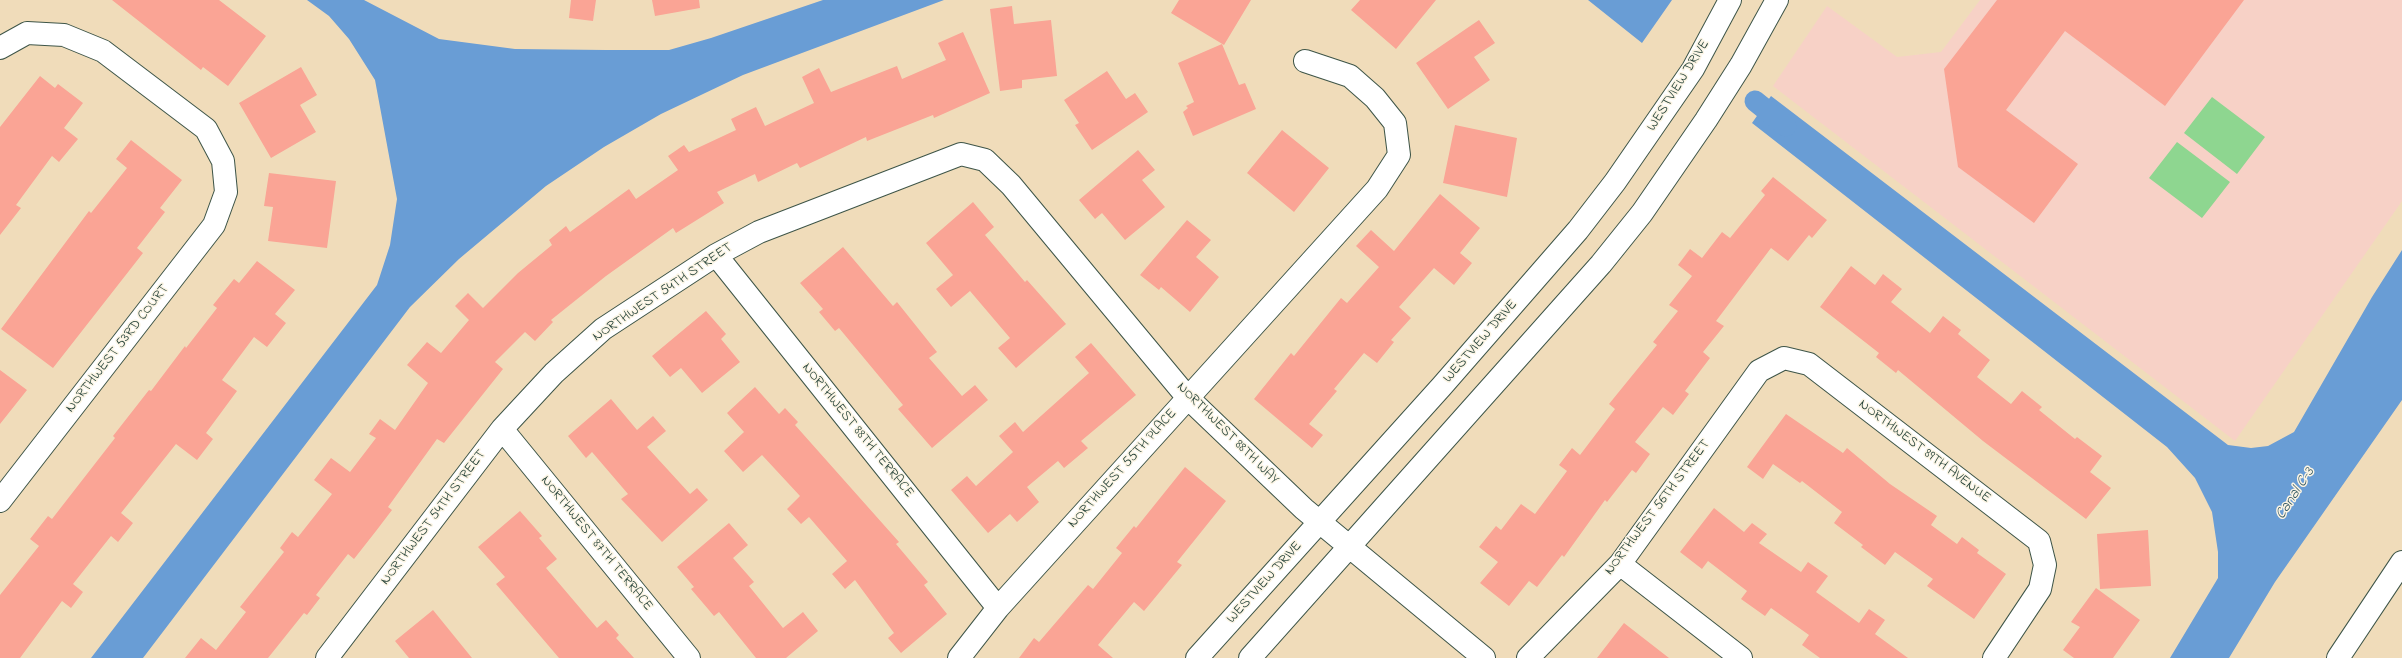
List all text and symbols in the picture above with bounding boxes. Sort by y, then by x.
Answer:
street label: WESTVIEW DRIVE [1644,37,1714,135]
street label: NORTHWEST 54TH STREET [590,240,736,346]
street label: NORTHWEST 53RD COURT [63,282,173,416]
street label: WESTVIEW DRIVE [1440,297,1522,387]
street label: NORTHWEST 88TH TERRACE [797,360,917,502]
street label: NORTHWEST 88TH WAY [1172,379,1282,489]
street label: NORTHWEST 89TH AVENUE [1855,397,1993,507]
street label: NORTHWEST 55TH PLACE [1065,406,1181,532]
street label: NORTHWEST 56TH STREET [1602,437,1714,579]
street label: NORTHWEST 54TH STREET [378,447,490,589]
water label: Canal C-3 [2273,465,2319,523]
street label: NORTHWEST 87TH TERRACE [536,473,656,615]
street label: WESTVIEW DRIVE [1224,539,1306,627]

